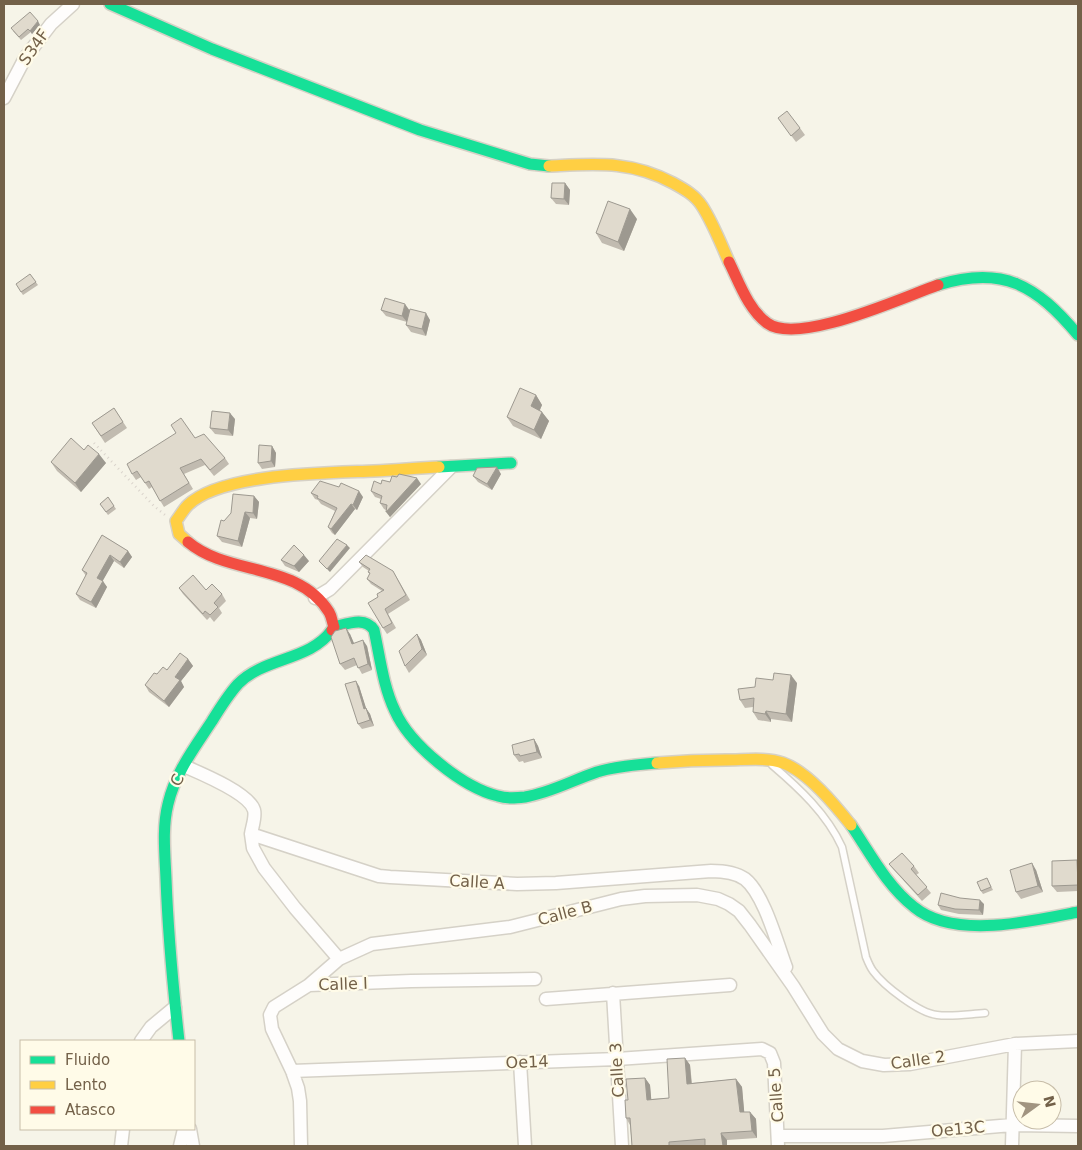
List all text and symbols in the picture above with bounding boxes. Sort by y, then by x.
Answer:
street label: S34F [15,25,53,69]
street label: C [166,771,188,789]
street label: Calle A [449,871,505,893]
street label: Calle B [536,897,594,929]
street label: Calle I [318,974,368,994]
legend [20,1040,195,1130]
street label: Calle 3 [606,1042,628,1098]
street label: Calle 2 [889,1047,947,1073]
text: Fluido [65,1051,110,1069]
street label: Oe14 [505,1052,549,1072]
street label: Calle 5 [765,1067,787,1123]
text: Lento [65,1076,107,1094]
north arrow [1012,1080,1062,1130]
text: N [1040,1094,1059,1109]
text: Atasco [65,1101,115,1119]
street label: Oe13C [930,1117,986,1141]

